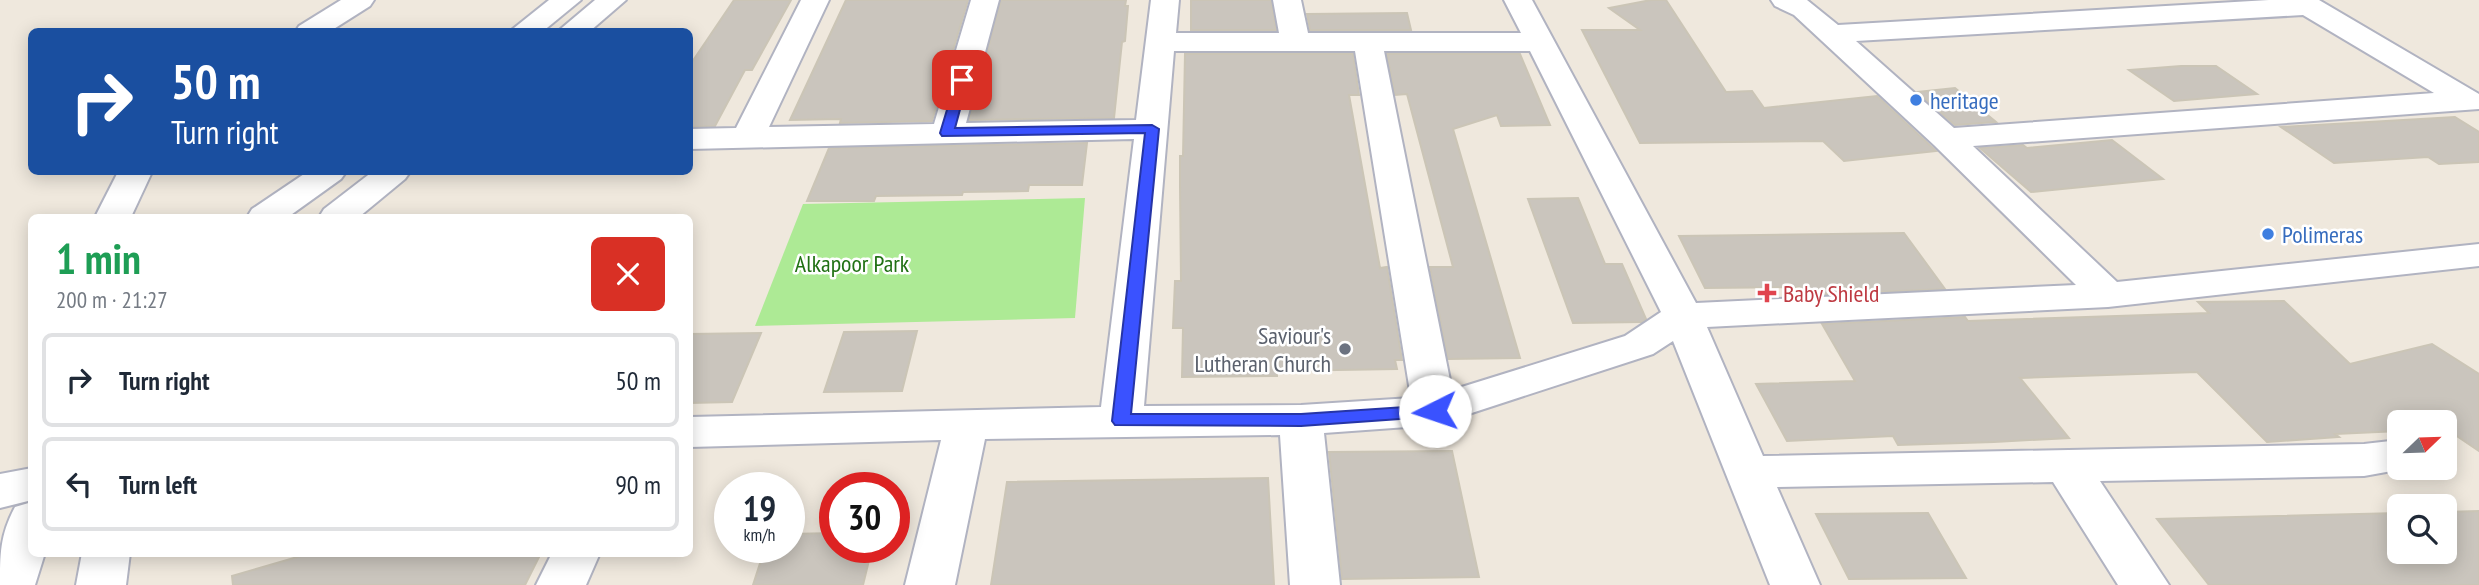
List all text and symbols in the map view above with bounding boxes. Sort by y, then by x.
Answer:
text: 50 m [171,49,260,113]
pin [932,50,992,110]
icon: right [56,56,147,147]
icon: arrive [943,61,981,99]
place label: heritage [1930,85,1999,116]
marker: heritage [1908,92,1924,108]
text: Turn right [171,111,279,153]
place label: Polimeras [2282,219,2363,250]
marker: Polimeras [2260,226,2276,242]
text: 1 min [56,231,141,286]
button: close [591,237,665,311]
park label: Alkapoor Park [795,248,910,279]
place label: Baby Shield [1783,278,1879,309]
marker: Baby Shield [1757,283,1777,303]
text: 200 m · 21:27 [56,285,168,314]
place label: Saviour's Lutheran Church [1194,320,1331,379]
marker: Saviour's Lutheran Church [1337,341,1353,357]
icon: right [60,361,98,399]
text: Turn right [119,364,210,397]
text: 50 m [615,364,661,397]
position arrow [1398,374,1472,448]
north arrow [2387,410,2457,480]
map controls [2387,410,2457,564]
icon: left [60,465,98,503]
text: Turn left [119,468,197,501]
text: 90 m [615,468,661,501]
speed limit sign: 30 [819,472,910,563]
text: 19 [743,485,776,531]
button: search [2387,494,2457,564]
text: km/h [744,523,775,546]

